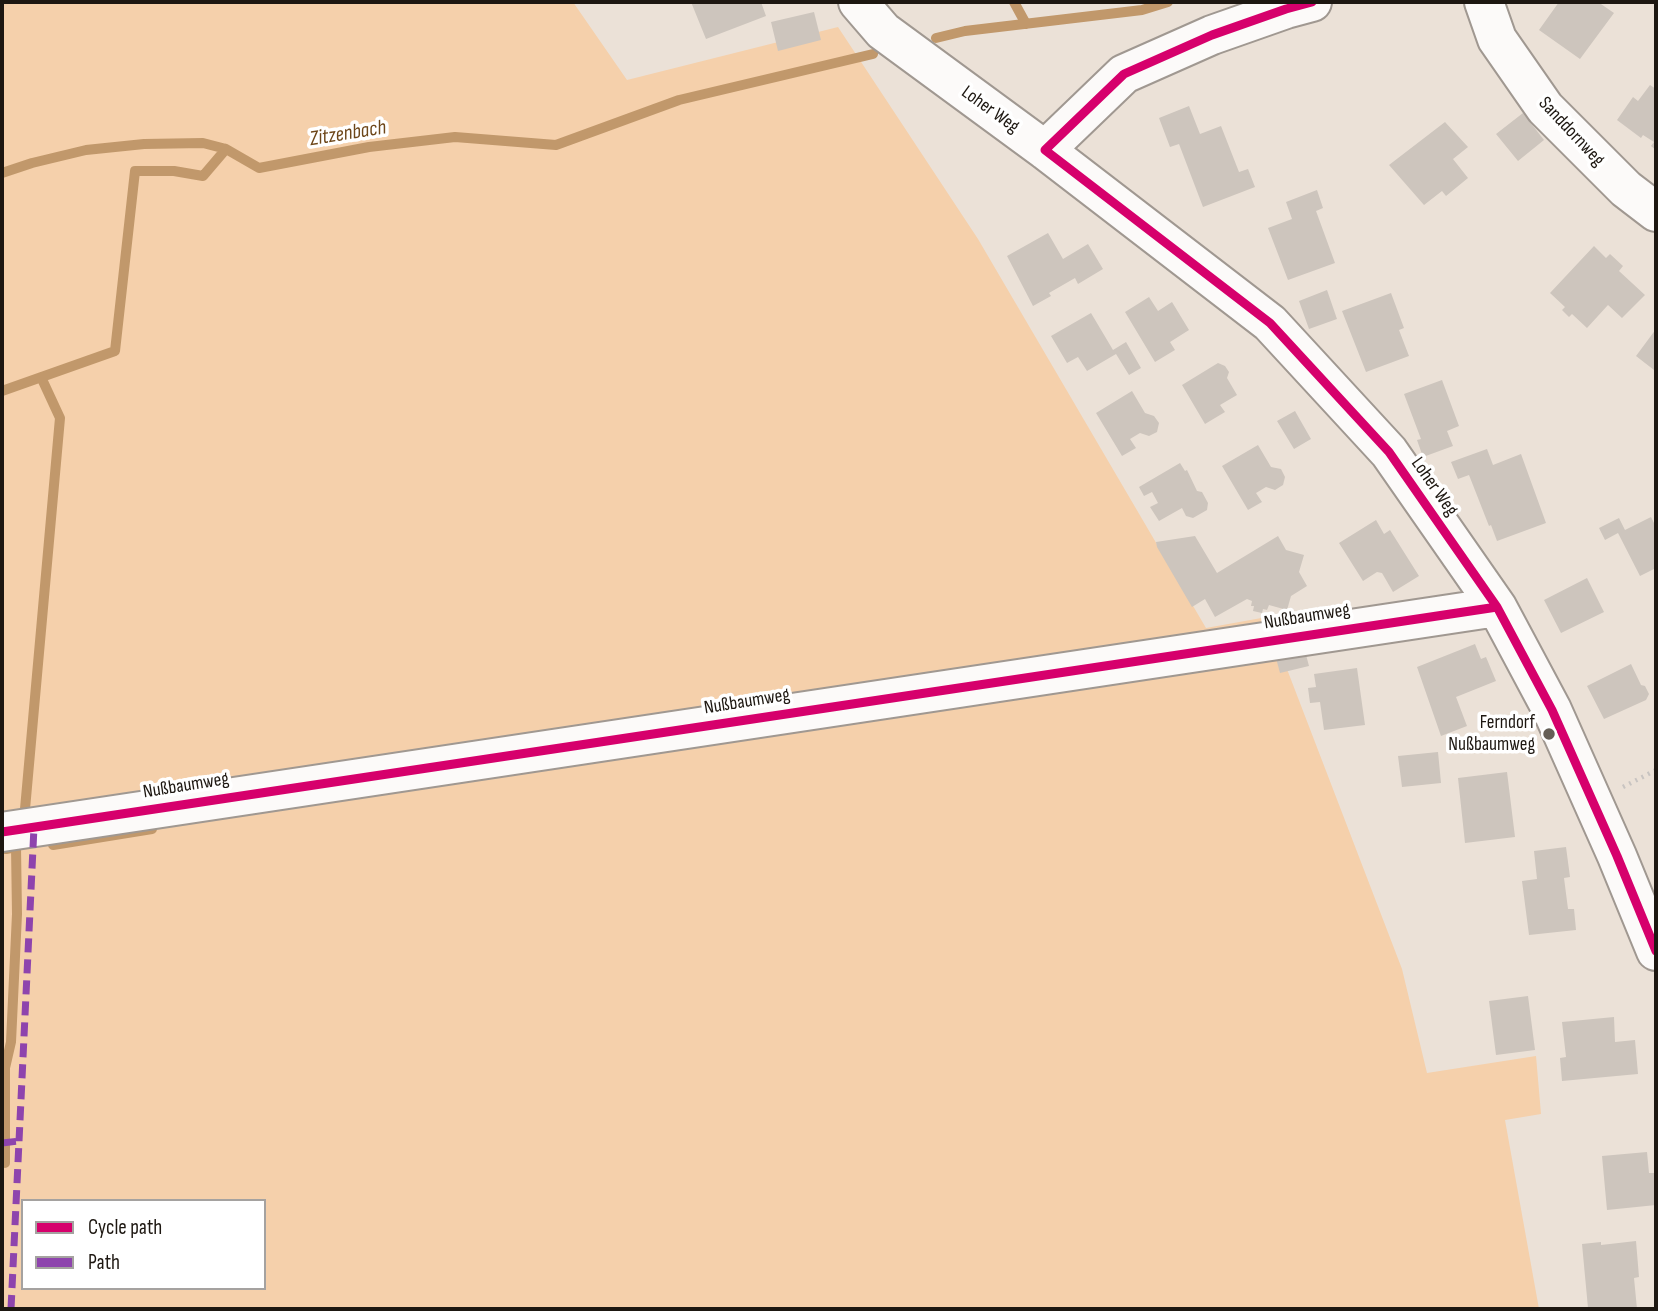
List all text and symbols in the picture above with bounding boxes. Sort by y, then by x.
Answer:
street label: Loher Weg [957,81,1023,139]
street label: Sanddornweg [1533,93,1609,171]
water label: Zitzenbach [308,116,388,152]
street label: Loher Weg [1406,453,1462,521]
street label: Nußbaumweg [1262,599,1352,635]
street label: Nußbaumweg [702,684,792,720]
place label: Ferndorf Nußbaumweg [1448,712,1535,756]
marker: Ferndorf Nußbaumweg [1541,726,1557,742]
street label: Nußbaumweg [141,768,231,804]
legend [21,1199,266,1290]
text: Cycle path [88,1215,162,1240]
text: Path [88,1250,120,1275]

